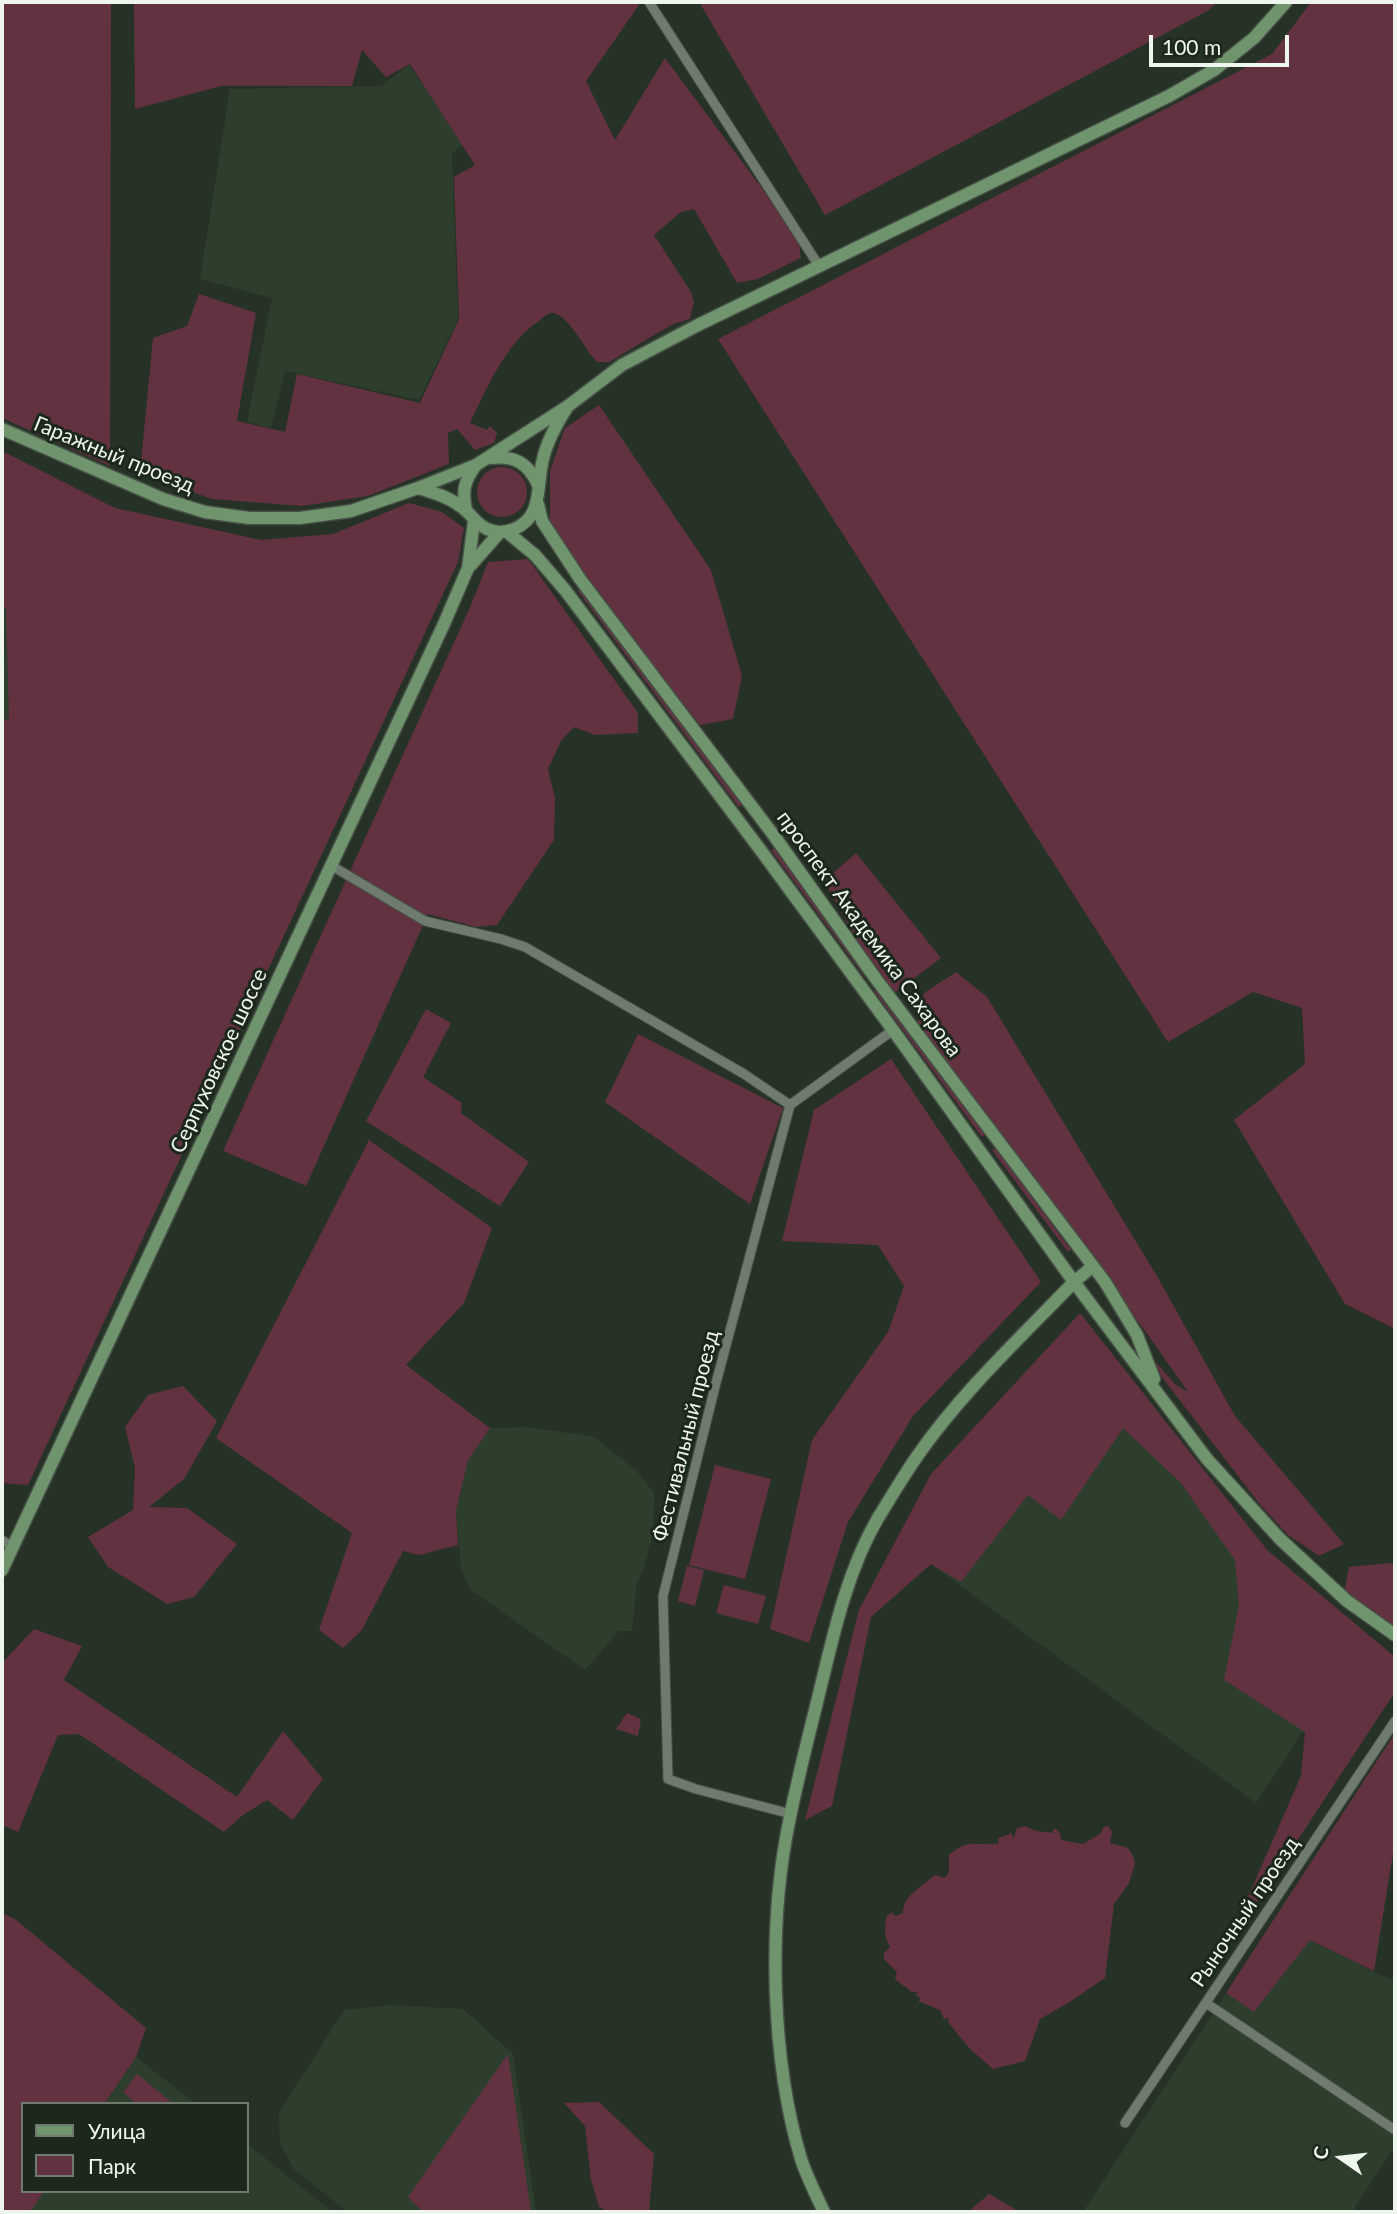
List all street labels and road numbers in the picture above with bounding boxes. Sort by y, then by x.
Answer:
street label: Гаражный проезд [30,411,198,499]
street label: проспект Академика Сахарова [771,806,967,1062]
street label: Серпуховское шоссе [165,965,273,1157]
street label: Фестивальный проезд [648,1328,724,1544]
street label: Рыночный проезд [1186,1832,1304,1992]

